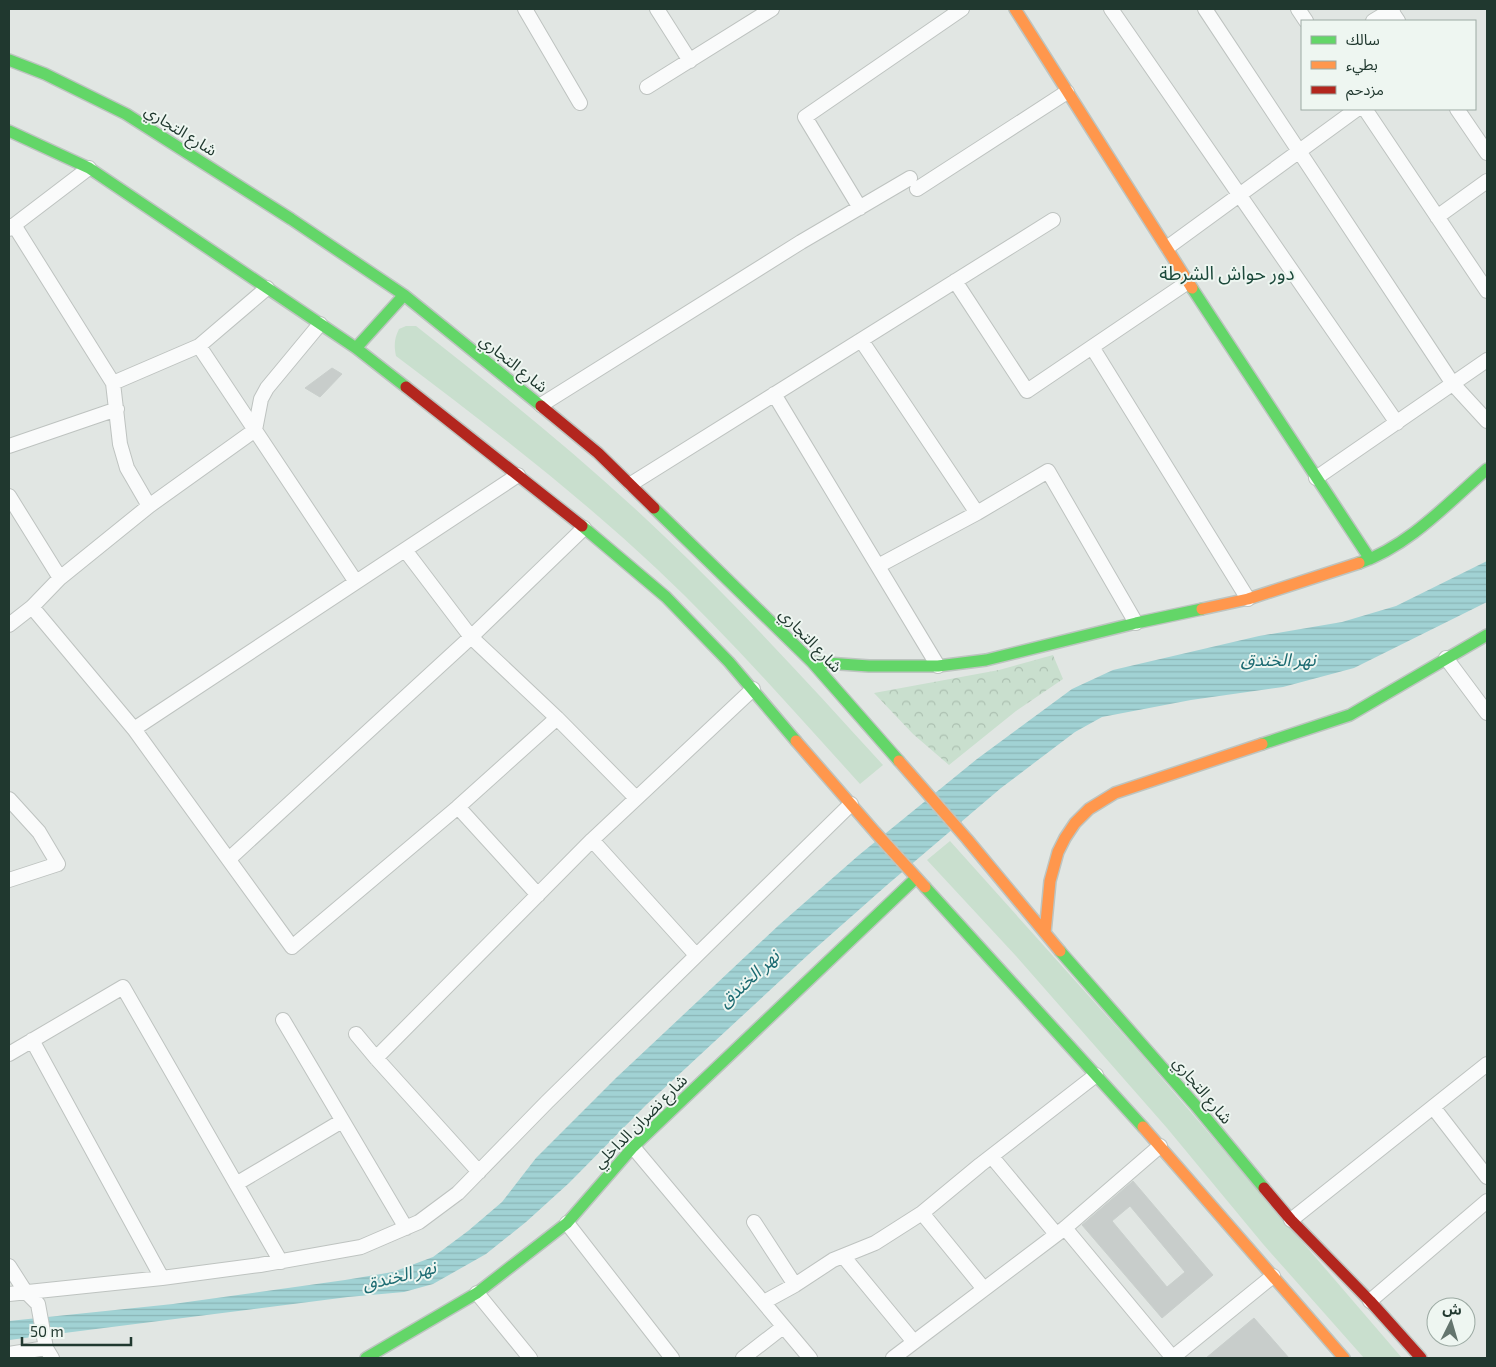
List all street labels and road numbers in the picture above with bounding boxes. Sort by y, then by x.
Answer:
street label: شارع التجاري [140,100,221,163]
street label: شارع التجاري [474,330,552,399]
street label: شارع التجاري [773,604,847,678]
street label: شارع التجاري [1167,1052,1237,1130]
street label: شارع نضران الداخلي [589,1070,693,1174]

